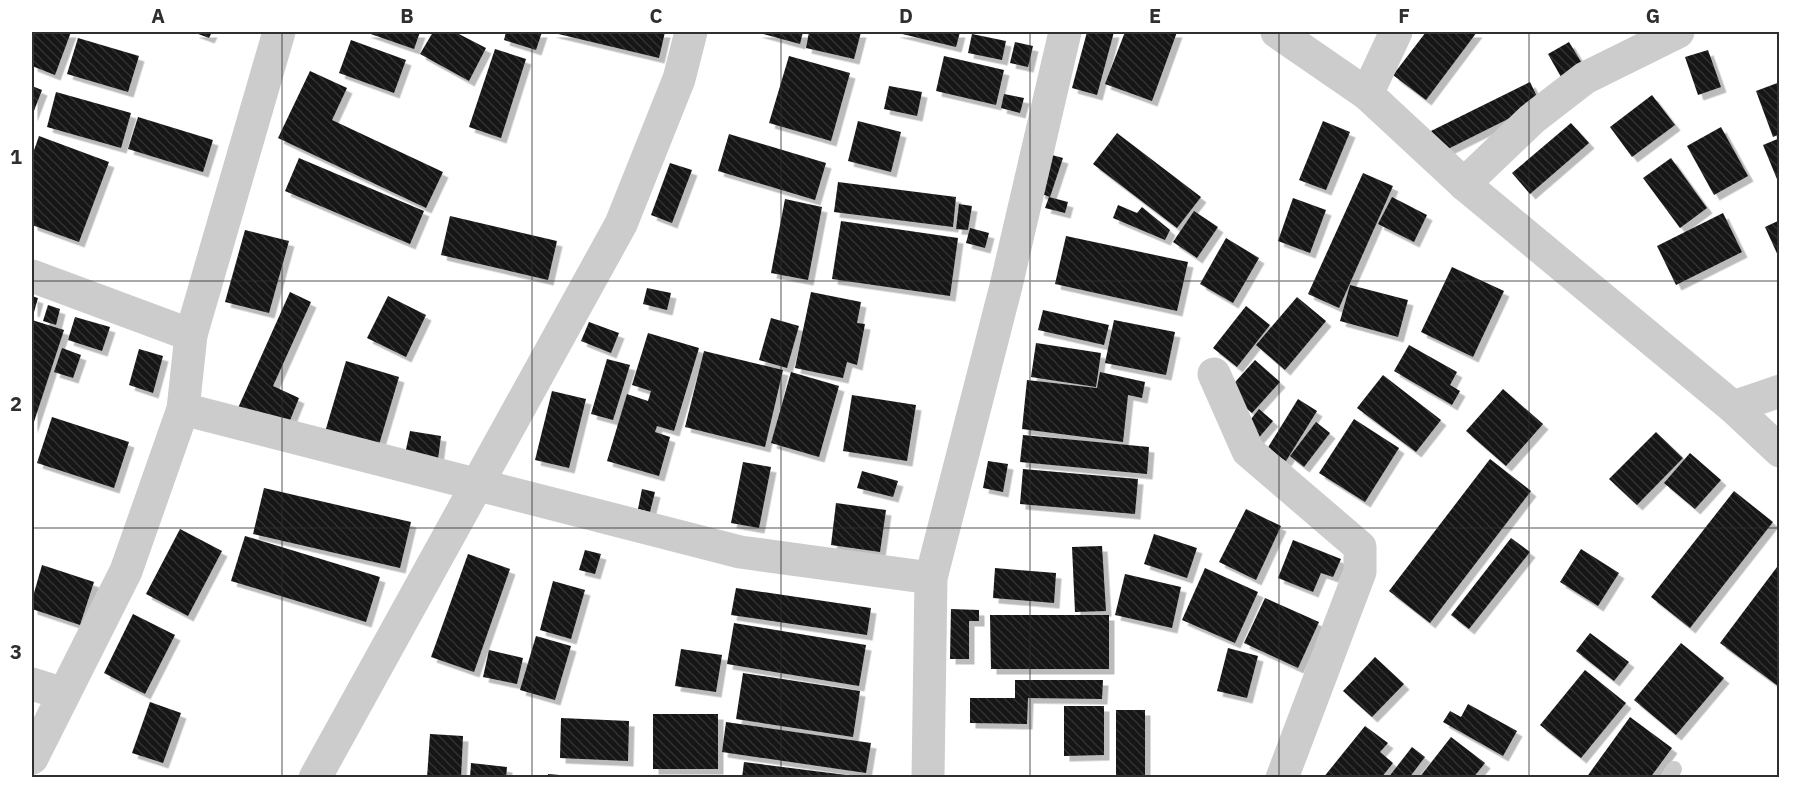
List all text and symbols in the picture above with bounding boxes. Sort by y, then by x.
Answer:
text: A [151,2,165,29]
text: B [400,2,414,29]
text: C [649,2,663,29]
text: D [899,2,913,29]
text: E [1149,2,1161,29]
text: F [1398,2,1410,29]
text: G [1646,2,1660,29]
text: 1 [10,143,22,170]
text: 2 [10,390,22,417]
text: 3 [10,638,22,665]

